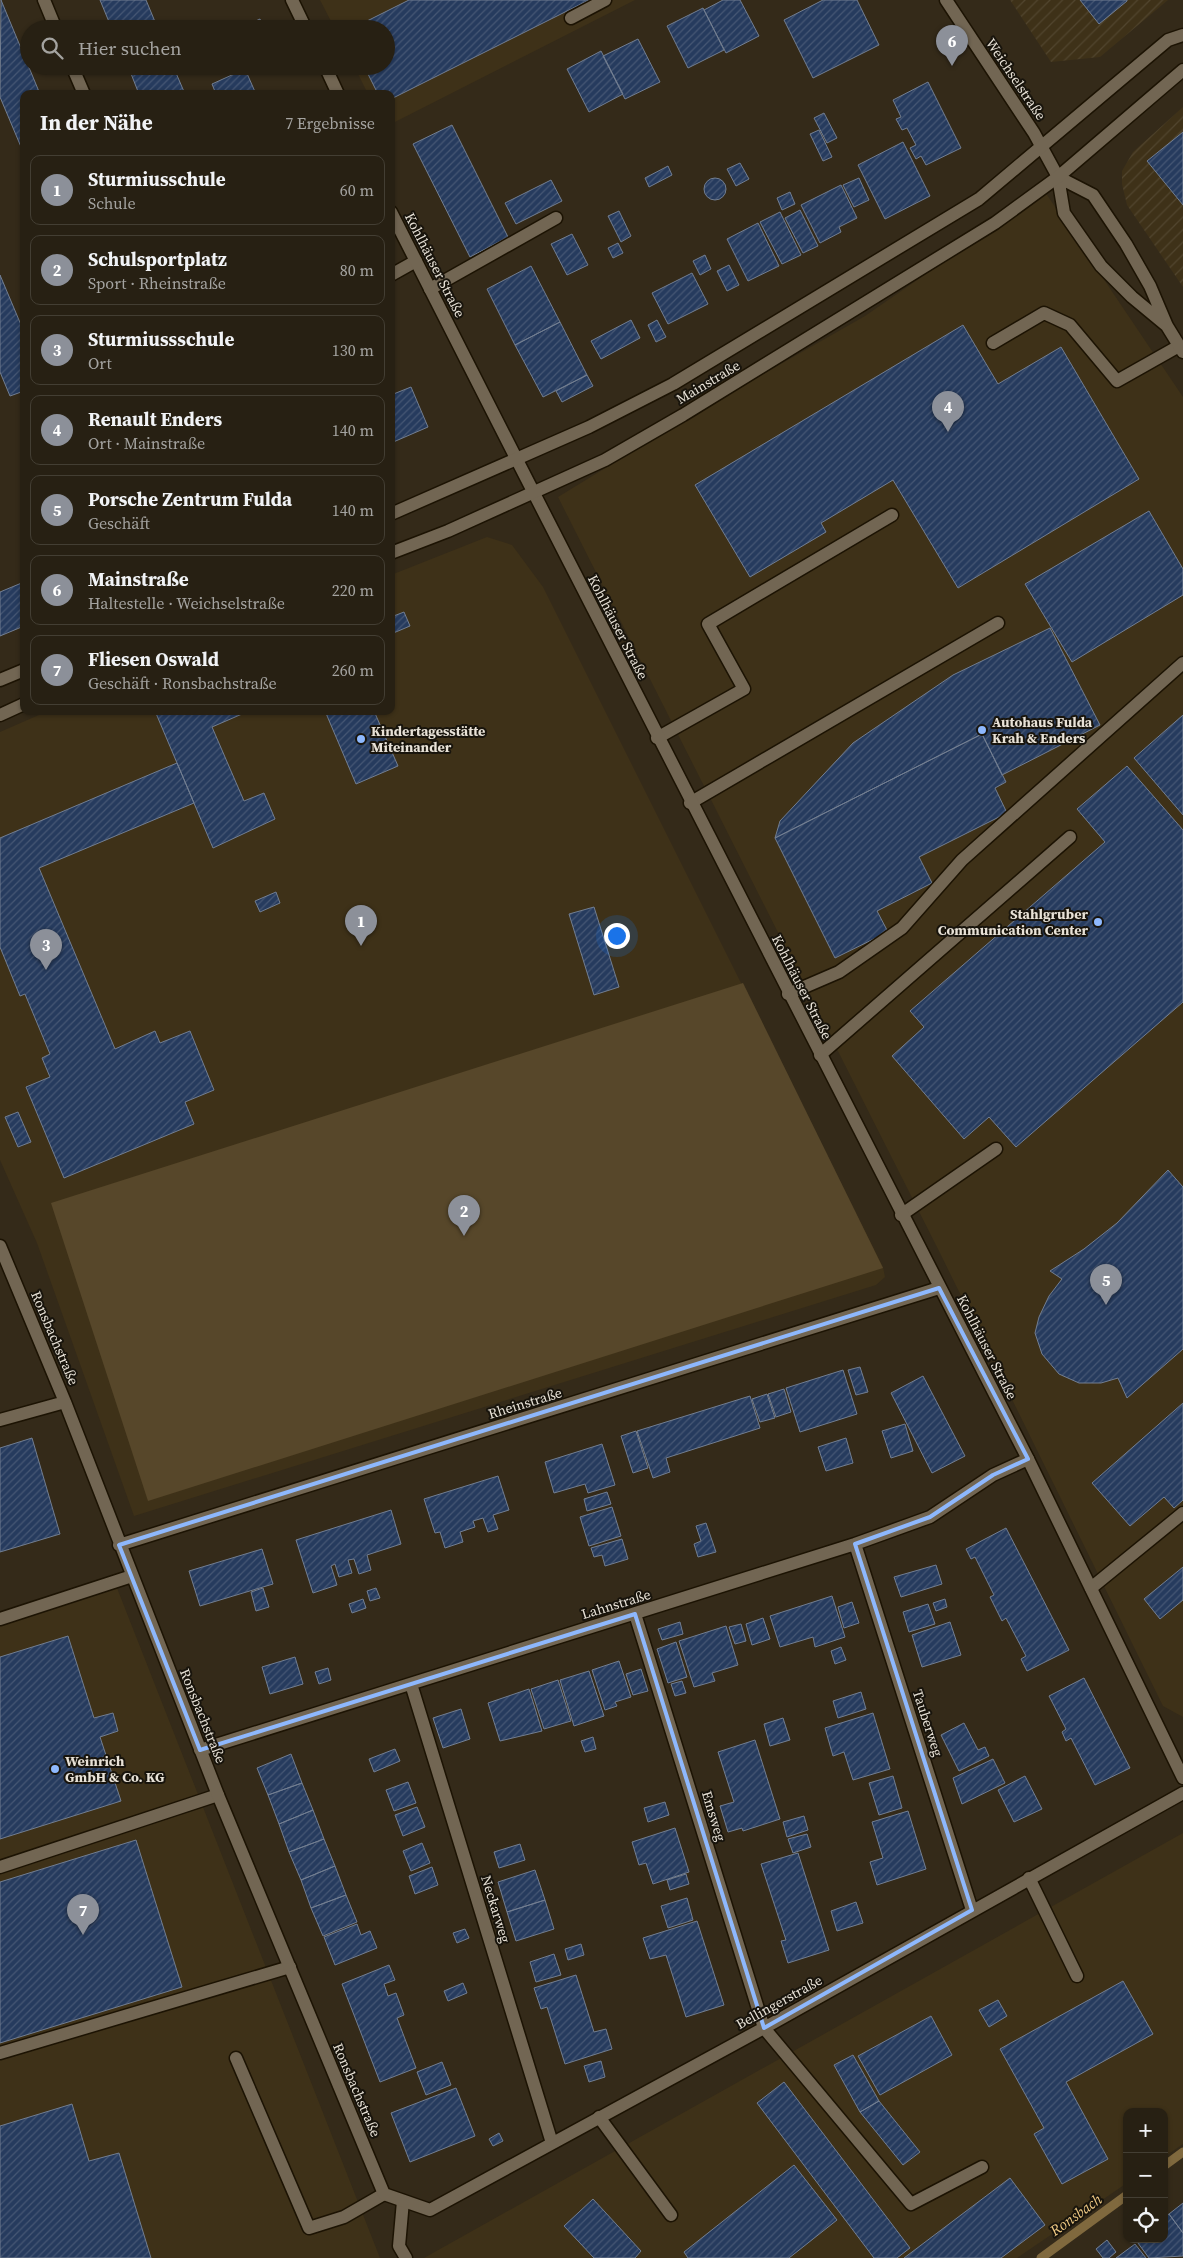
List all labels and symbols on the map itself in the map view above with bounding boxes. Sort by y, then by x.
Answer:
pin: 6 [936,25,968,66]
street label: Weichselstraße [981,34,1051,124]
street label: Kohlhäuser Straße [400,209,470,321]
street label: Mainstraße [672,355,744,409]
pin: 4 [932,391,964,432]
street label: Kohlhäuser Straße [583,571,653,683]
place label: Autohaus Fulda Krah & Enders [992,712,1093,748]
place label: Kindertagesstätte Miteinander [371,721,485,757]
marker: Autohaus Fulda Krah & Enders [976,724,988,736]
marker: Kindertagesstätte Miteinander [355,733,367,745]
place label: Stahlgruber Communication Center [938,904,1088,940]
pin: 1 [345,905,377,946]
marker: Stahlgruber Communication Center [1092,916,1104,928]
your location [604,923,630,949]
pin: 3 [30,929,62,970]
street label: Kohlhäuser Straße [767,931,837,1043]
pin: 2 [448,1195,480,1236]
pin: 5 [1090,1264,1122,1305]
street label: Ronsbachstraße [26,1288,84,1388]
street label: Kohlhäuser Straße [952,1291,1022,1403]
street label: Rheinstraße [486,1382,564,1424]
street label: Lahnstraße [579,1584,653,1624]
street label: Ronsbachstraße [175,1666,231,1766]
street label: Tauberweg [908,1687,948,1759]
place label: Weinrich GmbH & Co. KG [65,1751,165,1787]
marker: Weinrich GmbH & Co. KG [49,1763,61,1775]
street label: Emsweg [697,1788,731,1844]
street label: Neckarweg [476,1873,516,1945]
pin: 7 [67,1894,99,1935]
street label: Bellingerstraße [732,1970,826,2034]
street label: Ronsbachstraße [328,2040,386,2140]
water label: Ronsbach [1045,2189,1106,2241]

